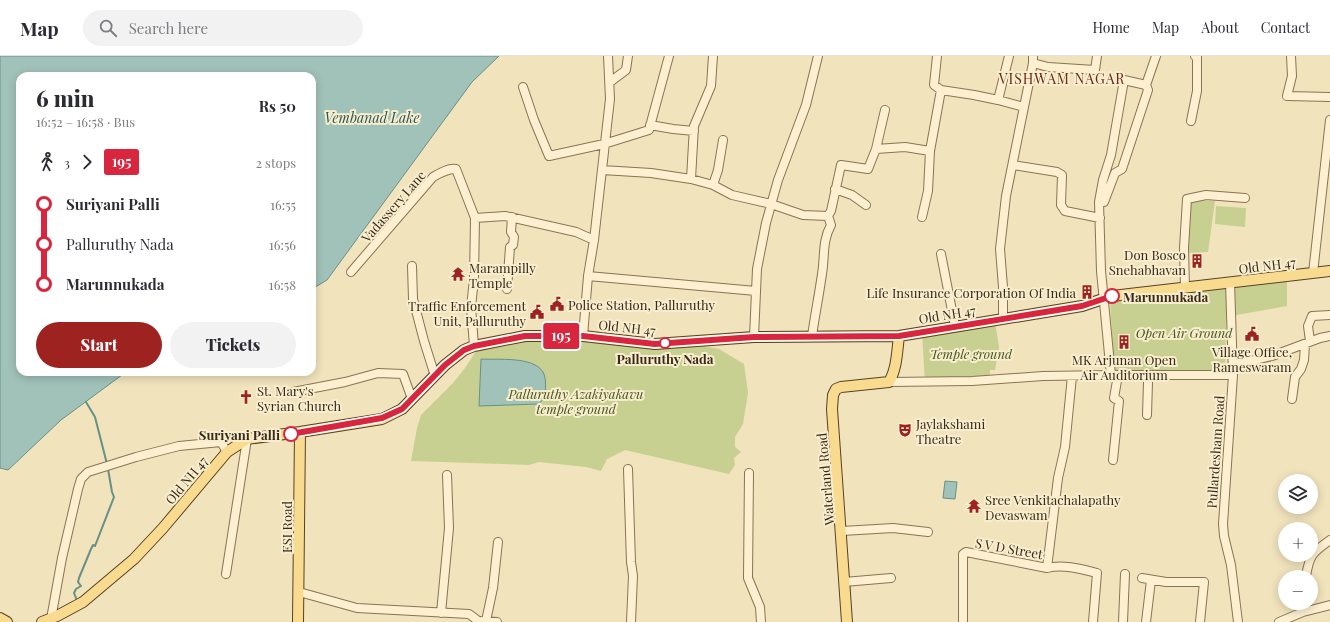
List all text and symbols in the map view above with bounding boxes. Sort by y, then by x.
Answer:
search box [83,10,363,46]
text: Map [20,15,59,41]
icon: search [97,17,119,39]
text: Search here [129,18,208,38]
text: Home [1092,18,1130,37]
text: Map [1152,18,1179,37]
text: About [1201,18,1239,37]
text: Contact [1261,18,1310,37]
district label: VISHWAM NAGAR [998,69,1125,88]
text: 6 min [36,83,94,113]
text: Rs 50 [259,96,296,116]
water label: Vembanad Lake [324,108,420,127]
text: 16:52 – 16:58 · Bus [36,113,135,130]
icon: walk [36,151,58,173]
icon: forward [76,151,98,173]
text: 195 [112,152,131,171]
text: 3 [64,154,70,171]
text: 2 stops [256,154,296,171]
street label: Vadassery Lane [356,166,429,246]
text: Suriyani Palli [66,194,160,214]
text: 16:55 [270,196,296,213]
text: Palluruthy Nada [66,234,174,254]
text: 16:56 [269,236,296,253]
place label: Don Bosco Snehabhavan [1109,246,1186,278]
building icon: Don Bosco Snehabhavan [1189,253,1205,269]
street label: Old NH 47 [1237,253,1297,277]
place label: Marampilly Temple [469,259,536,291]
temple icon: Marampilly Temple [450,266,466,282]
text: Marunnukada [66,274,164,294]
text: 16:58 [269,276,296,293]
place label: Life Insurance Corporation Of India [867,284,1077,301]
building icon: Life Insurance Corporation Of India [1079,284,1095,300]
marker: Marunnukada [1104,288,1120,304]
place label: Marunnukada [1123,288,1209,305]
public building icon: Police Station, Palluruthy [549,296,565,312]
place label: Police Station, Palluruthy [568,296,716,313]
place label: Traffic Enforcement Unit, Palluruthy [408,297,526,329]
street label: Old NH 47 [917,301,977,327]
public building icon: Traffic Enforcement Unit, Palluruthy [529,304,545,320]
street label: Old NH 47 [598,316,657,339]
button: Start [36,322,162,368]
button: Tickets [170,322,296,368]
line badge: 195 [538,323,584,349]
park label: Open Air Ground [1136,324,1233,341]
text: 195 [551,326,571,345]
public building icon: Village Office, Rameswaram [1244,326,1260,342]
building icon: MK Arjunan Open Air Auditorium [1116,334,1132,350]
marker: Palluruthy Nada [659,337,671,349]
place label: Village Office, Rameswaram [1211,343,1292,375]
park label: Temple ground [930,345,1013,362]
place label: Palluruthy Nada [616,350,714,367]
place label: MK Arjunan Open Air Auditorium [1072,351,1176,383]
place label: St. Mary's Syrian Church [257,382,342,414]
park label: Palluruthy Azakiyakavu temple ground [508,385,643,417]
church icon: St. Mary's Syrian Church [238,389,254,405]
street label: Pullardesham Road [1203,395,1227,509]
place label: Jaylakshami Theatre [915,415,985,447]
theatre icon: Jaylakshami Theatre [897,422,913,438]
place label: Suriyani Palli [199,426,280,443]
marker: Suriyani Palli [283,426,299,442]
street label: Waterland Road [812,432,838,527]
street label: Old NH 47 [161,452,211,507]
map controls [1278,474,1318,610]
button: layers [1278,474,1318,514]
place label: Sree Venkitachalapathy Devaswam [985,491,1121,523]
temple icon: Sree Venkitachalapathy Devaswam [966,498,982,514]
street label: ESI Road [278,500,295,553]
button: + [1278,522,1318,562]
street label: S V D Street [974,534,1045,562]
button: − [1278,570,1318,610]

